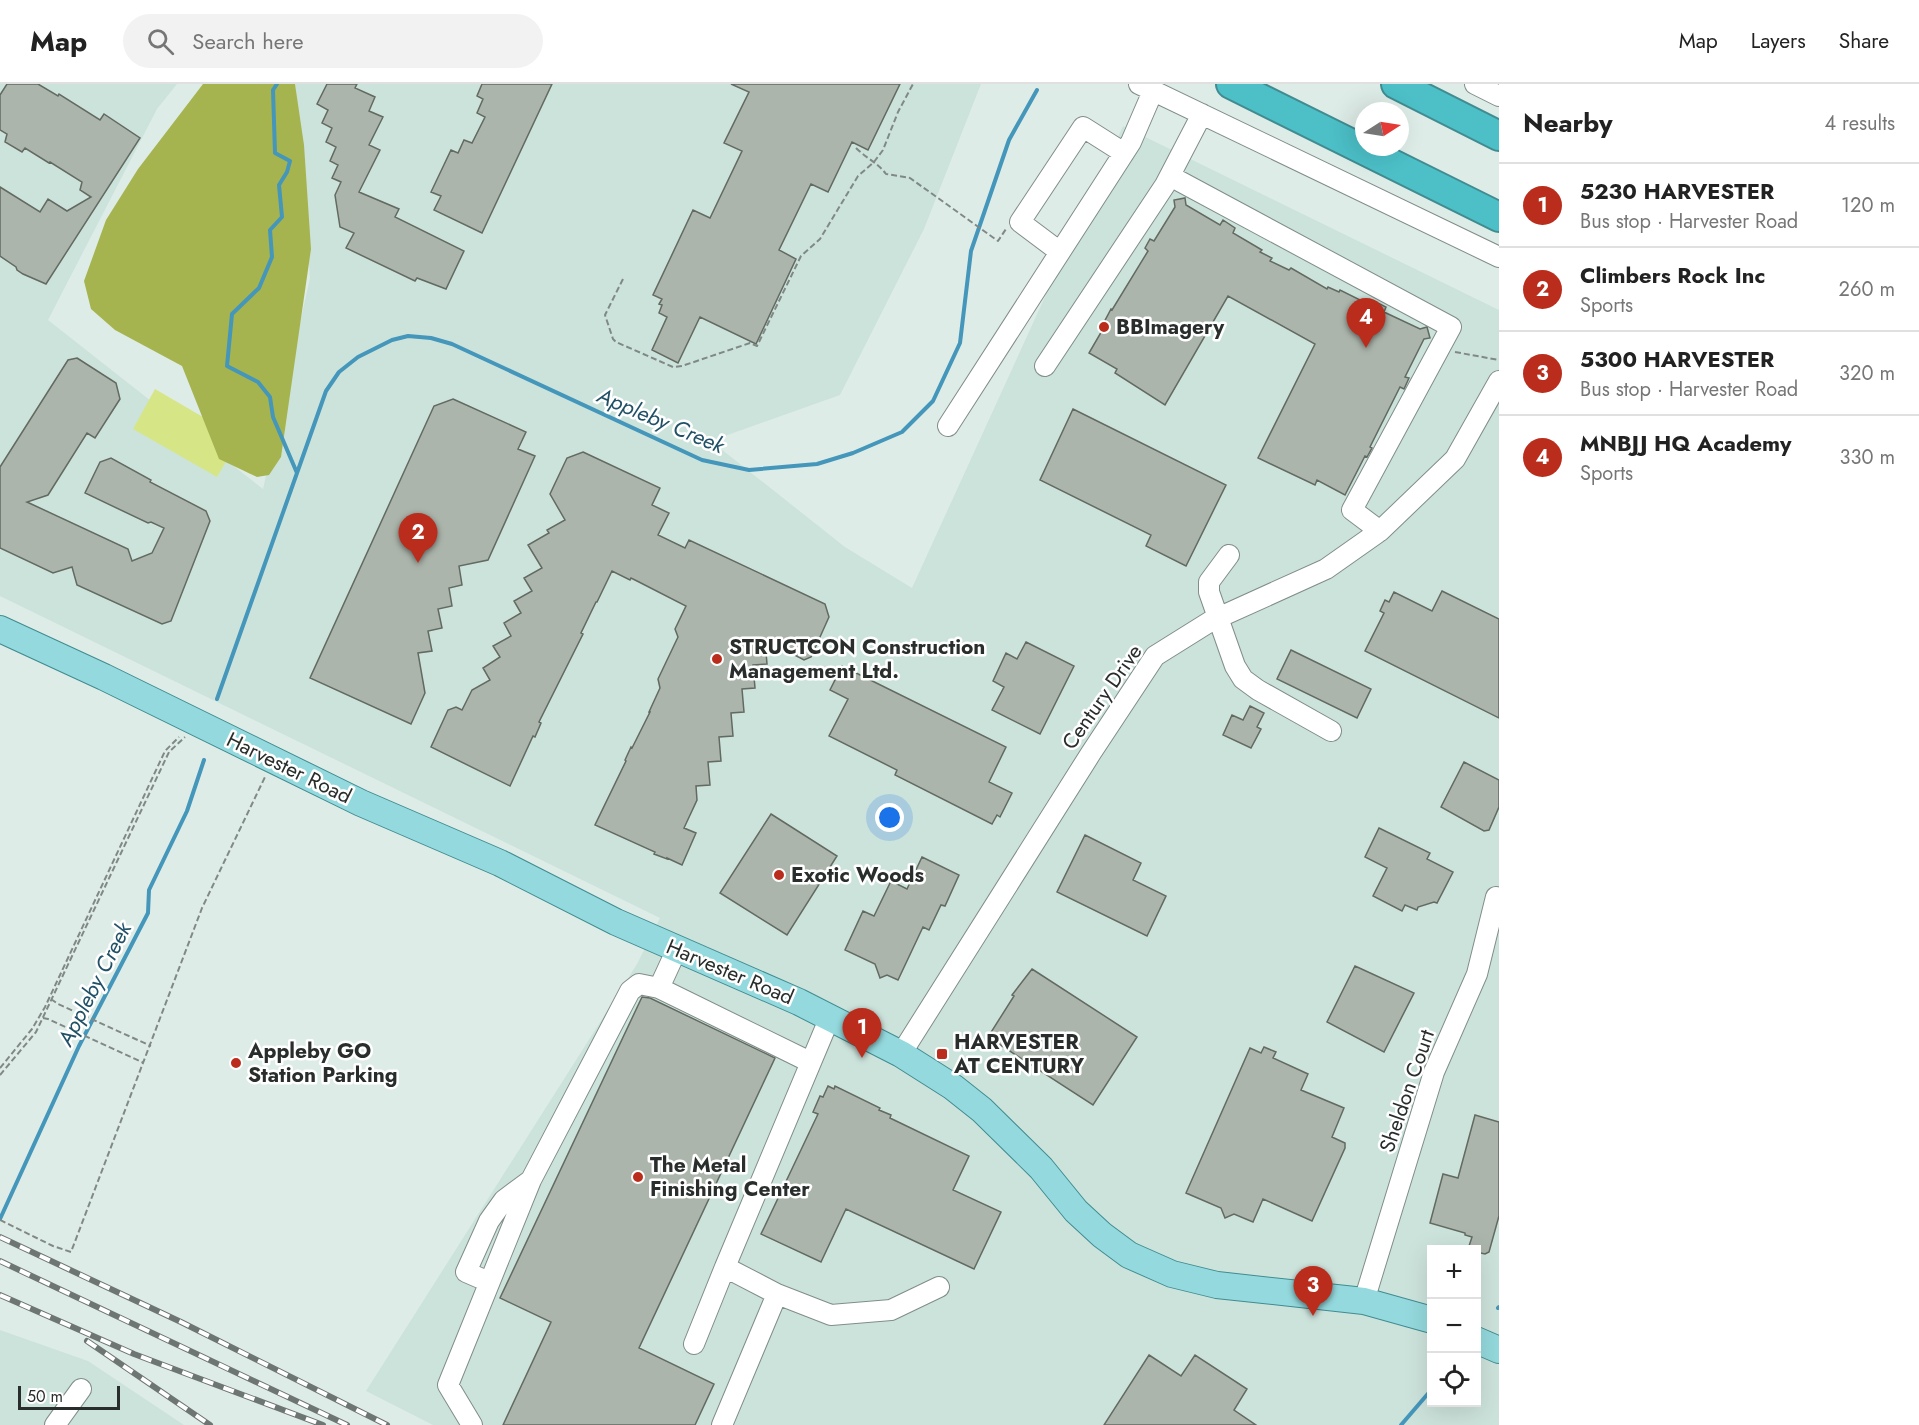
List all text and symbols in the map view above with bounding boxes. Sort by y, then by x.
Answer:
search box [123,14,543,68]
text: Map [30,21,87,62]
icon: search [144,25,177,58]
text: Search here [192,25,304,57]
text: Map [1679,26,1718,56]
text: Layers [1751,26,1806,56]
text: Share [1839,26,1889,56]
north arrow [1355,102,1409,156]
text: Nearby [1523,104,1612,142]
text: 4 results [1824,109,1895,138]
text: 5230 HARVESTER [1580,175,1774,207]
text: 1 [1537,191,1548,220]
text: 120 m [1841,191,1895,220]
text: Bus stop · Harvester Road [1580,207,1798,236]
text: Climbers Rock Inc [1580,259,1765,291]
text: 2 [1536,275,1549,304]
text: 260 m [1839,275,1895,304]
text: Sports [1580,291,1633,320]
pin: 4 [1346,298,1386,348]
place label: BBImagery [1116,312,1225,342]
marker: BBImagery [1097,320,1111,334]
text: 5300 HARVESTER [1580,343,1774,375]
text: 3 [1536,359,1549,388]
text: 320 m [1839,359,1895,388]
text: Bus stop · Harvester Road [1580,375,1798,404]
water label: Appleby Creek [592,378,731,462]
text: MNBJJ HQ Academy [1580,427,1791,459]
text: 4 [1536,443,1549,472]
text: 330 m [1840,443,1895,472]
text: Sports [1580,459,1633,488]
pin: 2 [398,514,438,563]
place label: STRUCTCON Construction Management Ltd. [729,632,985,686]
street label: Century Drive [1055,638,1149,756]
marker: STRUCTCON Construction Management Ltd. [710,652,724,666]
street label: Harvester Road [221,725,357,811]
your location [875,803,904,832]
place label: Exotic Woods [791,860,924,890]
marker: Exotic Woods [772,868,786,882]
water label: Appleby Creek [49,915,140,1052]
street label: Harvester Road [662,932,798,1012]
pin: 1 [842,1008,882,1058]
street label: Sheldon Court [1372,1026,1442,1156]
place label: HARVESTER AT CENTURY [953,1027,1084,1081]
place label: Appleby GO Station Parking [247,1036,398,1090]
marker: HARVESTER AT CENTURY [935,1047,949,1061]
marker: Appleby GO Station Parking [229,1056,243,1070]
place label: The Metal Finishing Center [650,1150,810,1204]
marker: The Metal Finishing Center [631,1170,645,1184]
map controls [1427,1245,1481,1407]
button: + [1427,1245,1481,1299]
pin: 3 [1294,1266,1332,1316]
button: − [1427,1299,1481,1353]
button: locate [1427,1353,1481,1407]
scale bar [18,1383,120,1410]
text: 50 m [27,1385,63,1408]

